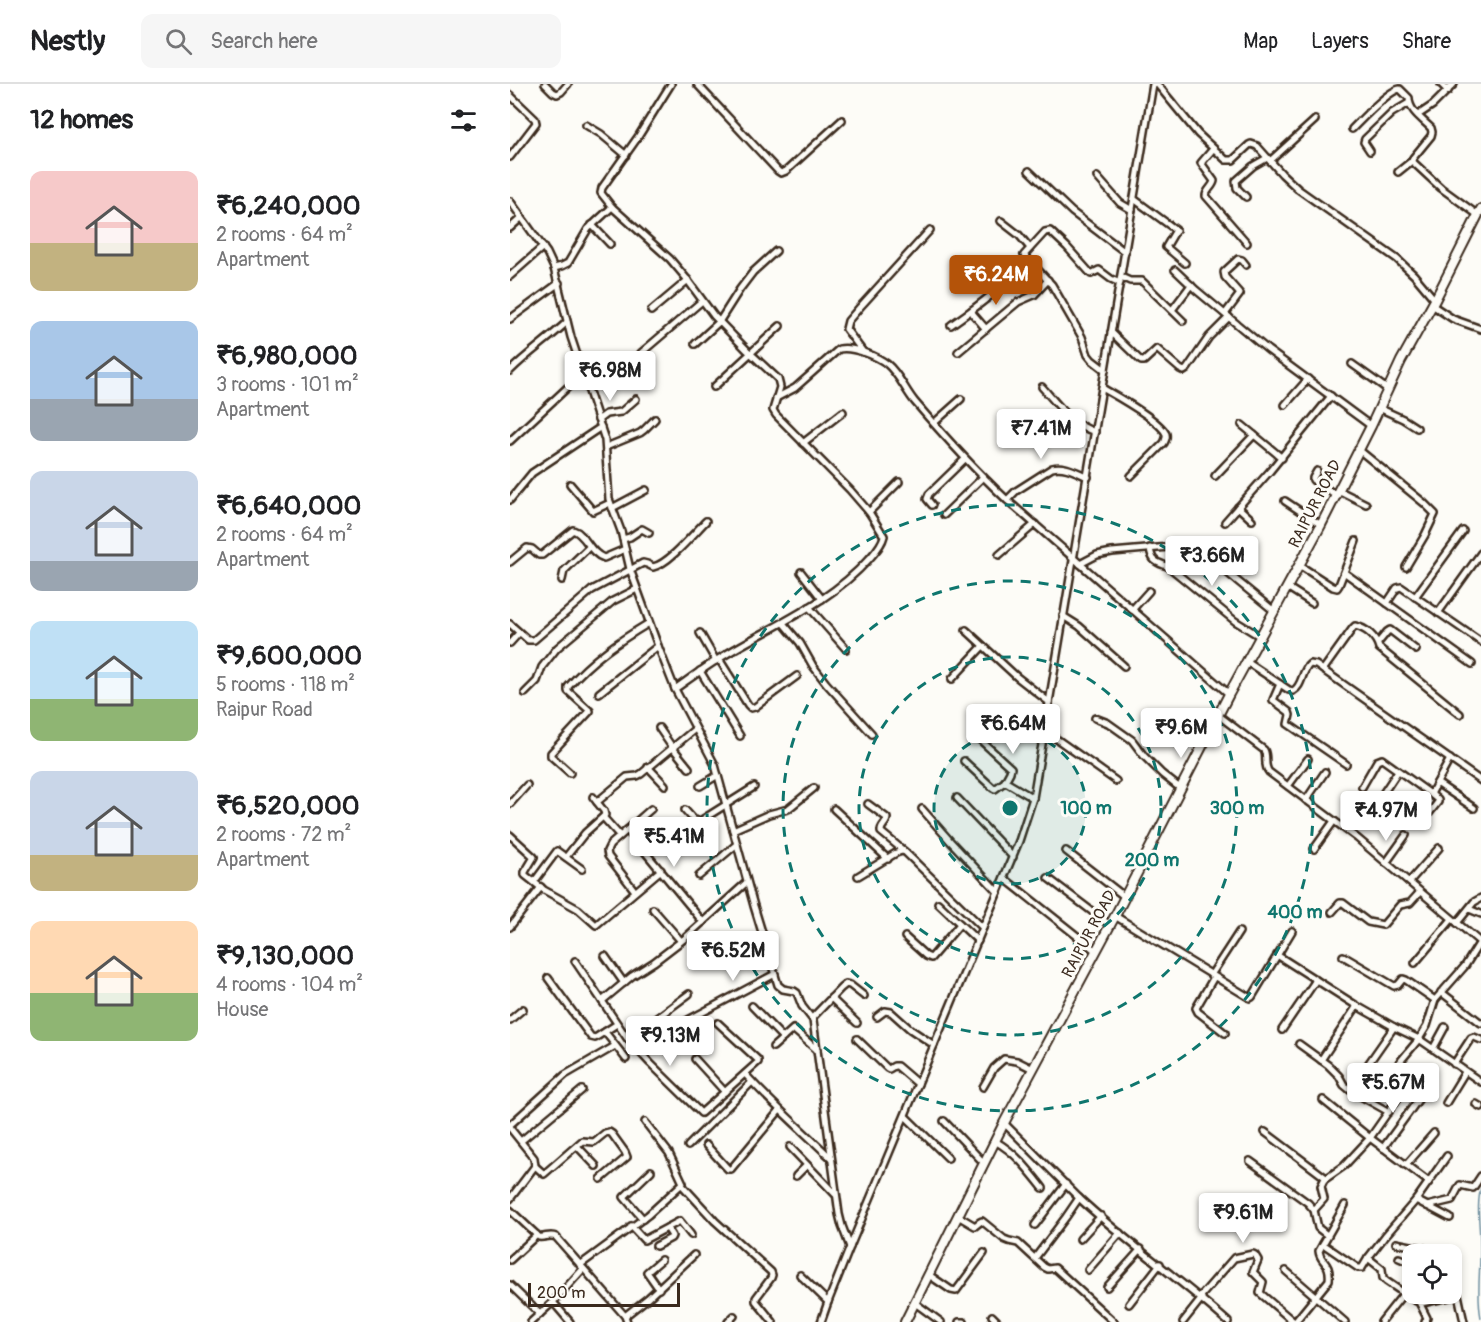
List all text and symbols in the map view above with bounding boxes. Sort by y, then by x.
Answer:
search box [141,14,561,68]
text: Nestly [30,24,105,59]
icon: search [162,25,195,58]
text: Search here [210,27,318,55]
text: Map [1243,28,1278,55]
text: Layers [1311,28,1369,55]
text: Share [1402,28,1451,55]
text: 12 homes [30,104,133,136]
icon: filters [447,104,480,137]
text: ₹6,240,000 [216,190,361,222]
icon: home [78,195,150,267]
text: 2 rooms · 64 m² [216,222,353,247]
text: Apartment [216,247,309,272]
pin: ₹6.24M [947,255,1045,306]
text: ₹6.24M [963,262,1029,287]
text: ₹6,980,000 [216,340,357,372]
icon: home [78,345,150,417]
pin: ₹6.98M [561,351,659,402]
text: ₹6.98M [579,358,641,383]
text: 3 rooms · 101 m² [216,372,359,397]
text: Apartment [216,397,309,422]
pin: ₹7.41M [992,409,1090,460]
text: ₹7.41M [1011,416,1071,441]
street label: RAIPUR ROAD [1284,457,1346,551]
text: ₹6,640,000 [216,490,361,522]
icon: home [78,495,150,567]
text: 2 rooms · 64 m² [216,522,353,547]
pin: ₹3.66M [1163,536,1261,587]
text: ₹3.66M [1179,543,1245,568]
text: Apartment [216,547,309,572]
text: ₹9,600,000 [216,640,362,672]
icon: home [78,645,150,717]
text: 5 rooms · 118 m² [216,672,355,697]
text: Raipur Road [216,697,313,722]
pin: ₹6.64M [964,704,1062,755]
pin: ₹9.6M [1139,708,1223,759]
text: ₹6.64M [980,711,1046,736]
text: ₹9.6M [1155,715,1207,740]
text: ₹6,520,000 [216,790,360,822]
pin: ₹4.97M [1337,791,1435,842]
icon: home [78,795,150,867]
text: 100 m [1060,797,1112,820]
text: 300 m [1210,797,1264,820]
centre of rings [1000,798,1020,818]
text: ₹4.97M [1354,798,1418,823]
pin: ₹5.41M [625,817,723,868]
text: 2 rooms · 72 m² [216,822,351,847]
text: ₹5.41M [643,824,705,849]
text: Apartment [216,847,309,872]
text: 200 m [1125,849,1179,872]
street label: RAIPUR ROAD [1058,887,1120,981]
text: 400 m [1268,901,1322,924]
pin: ₹6.52M [684,931,782,982]
text: ₹6.52M [701,938,765,963]
text: ₹9,130,000 [216,940,354,972]
icon: home [78,945,150,1017]
text: 4 rooms · 104 m² [216,972,363,997]
text: House [216,997,268,1022]
pin: ₹9.13M [621,1016,719,1067]
text: ₹9.13M [640,1023,700,1048]
pin: ₹5.67M [1344,1063,1442,1114]
text: ₹5.67M [1361,1070,1425,1095]
pin: ₹9.61M [1194,1193,1292,1244]
text: ₹9.61M [1213,1200,1273,1225]
map controls [1402,1244,1462,1304]
button: locate [1402,1244,1462,1304]
scale bar [528,1280,680,1308]
text: 200 m [537,1283,585,1303]

